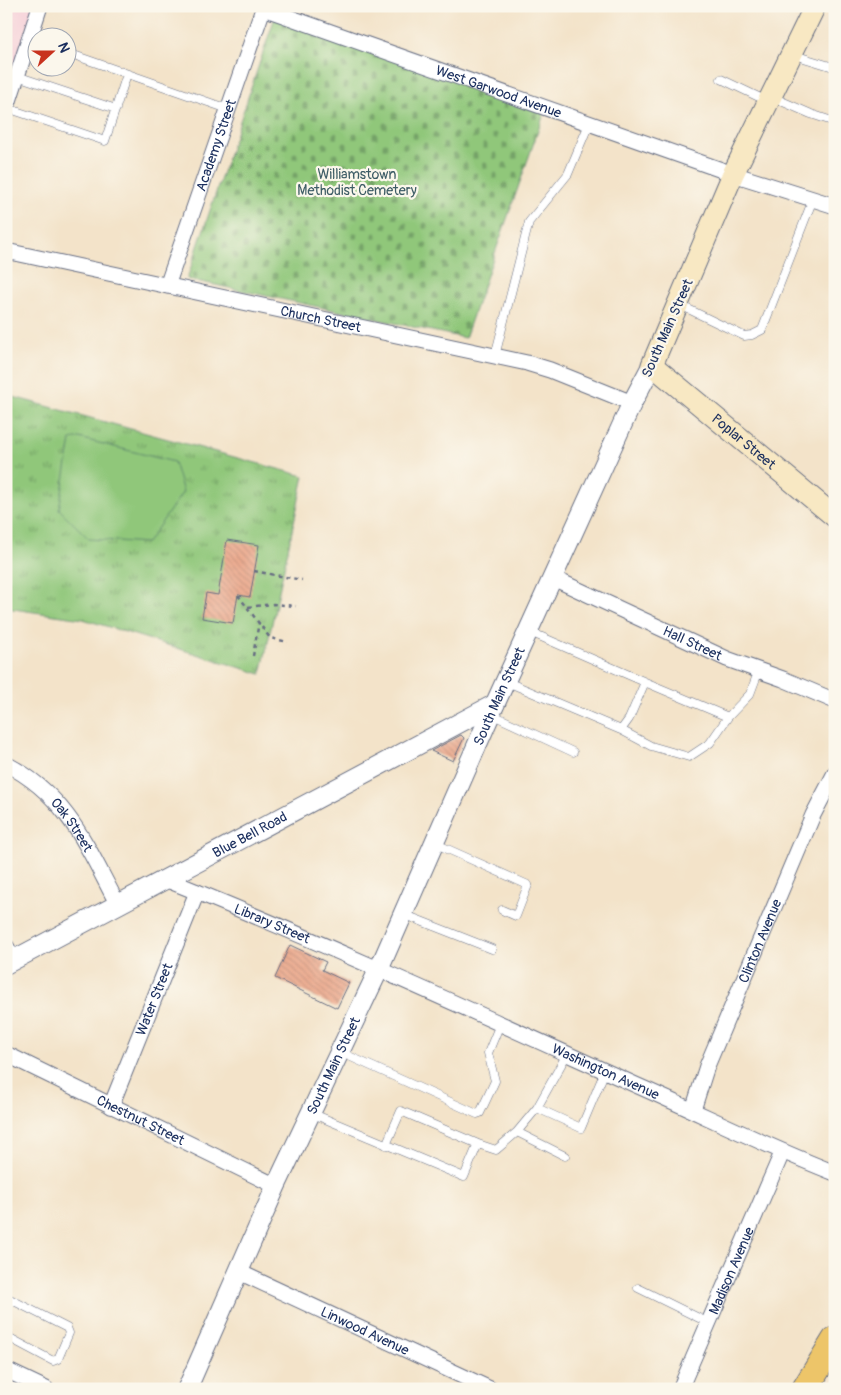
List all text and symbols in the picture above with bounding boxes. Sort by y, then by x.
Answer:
north arrow [28,28,78,78]
text: N [54,40,73,55]
street label: West Garwood Avenue [433,62,564,122]
street label: Academy Street [193,97,240,194]
park label: Williamstown Methodist Cemetery [297,166,417,199]
street label: South Main Street [638,276,697,380]
street label: Church Street [279,302,363,336]
street label: Poplar Street [708,410,779,473]
street label: Hall Street [660,622,725,665]
street label: South Main Street [470,644,529,748]
street label: Oak Street [47,794,97,855]
street label: Blue Bell Road [210,808,290,862]
street label: Clinton Avenue [735,897,786,985]
street label: Library Street [232,900,313,948]
street label: Water Street [132,960,177,1038]
street label: South Main Street [303,1014,364,1117]
street label: Washington Avenue [549,1040,662,1103]
street label: Chestnut Street [94,1092,188,1149]
street label: Madison Avenue [705,1224,758,1317]
street label: Linwood Avenue [318,1303,412,1359]

